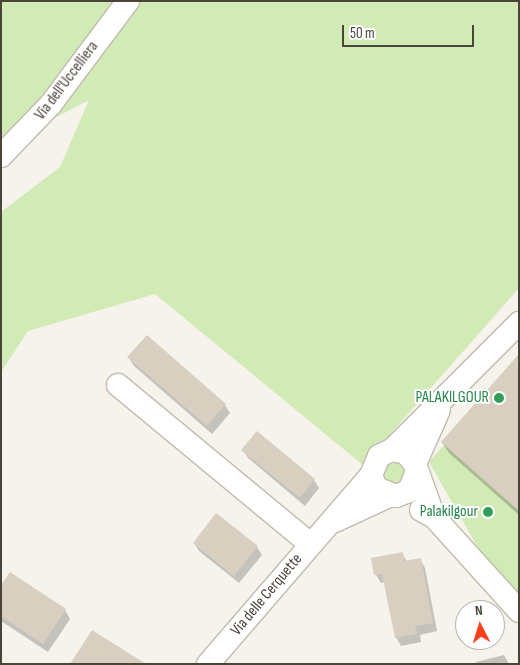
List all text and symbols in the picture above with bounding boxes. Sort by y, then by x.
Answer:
scale bar [345,15,478,47]
text: 50 m [350,24,375,43]
street label: Via dell'Uccelliera [31,38,103,124]
place label: PALAKILGOUR [416,388,489,408]
marker: PALAKILGOUR [493,392,505,404]
place label: Palakilgour [420,502,478,522]
marker: Palakilgour [482,506,494,518]
street label: Via delle Cerquette [227,550,307,640]
north arrow [455,600,505,650]
text: N [474,602,483,619]

